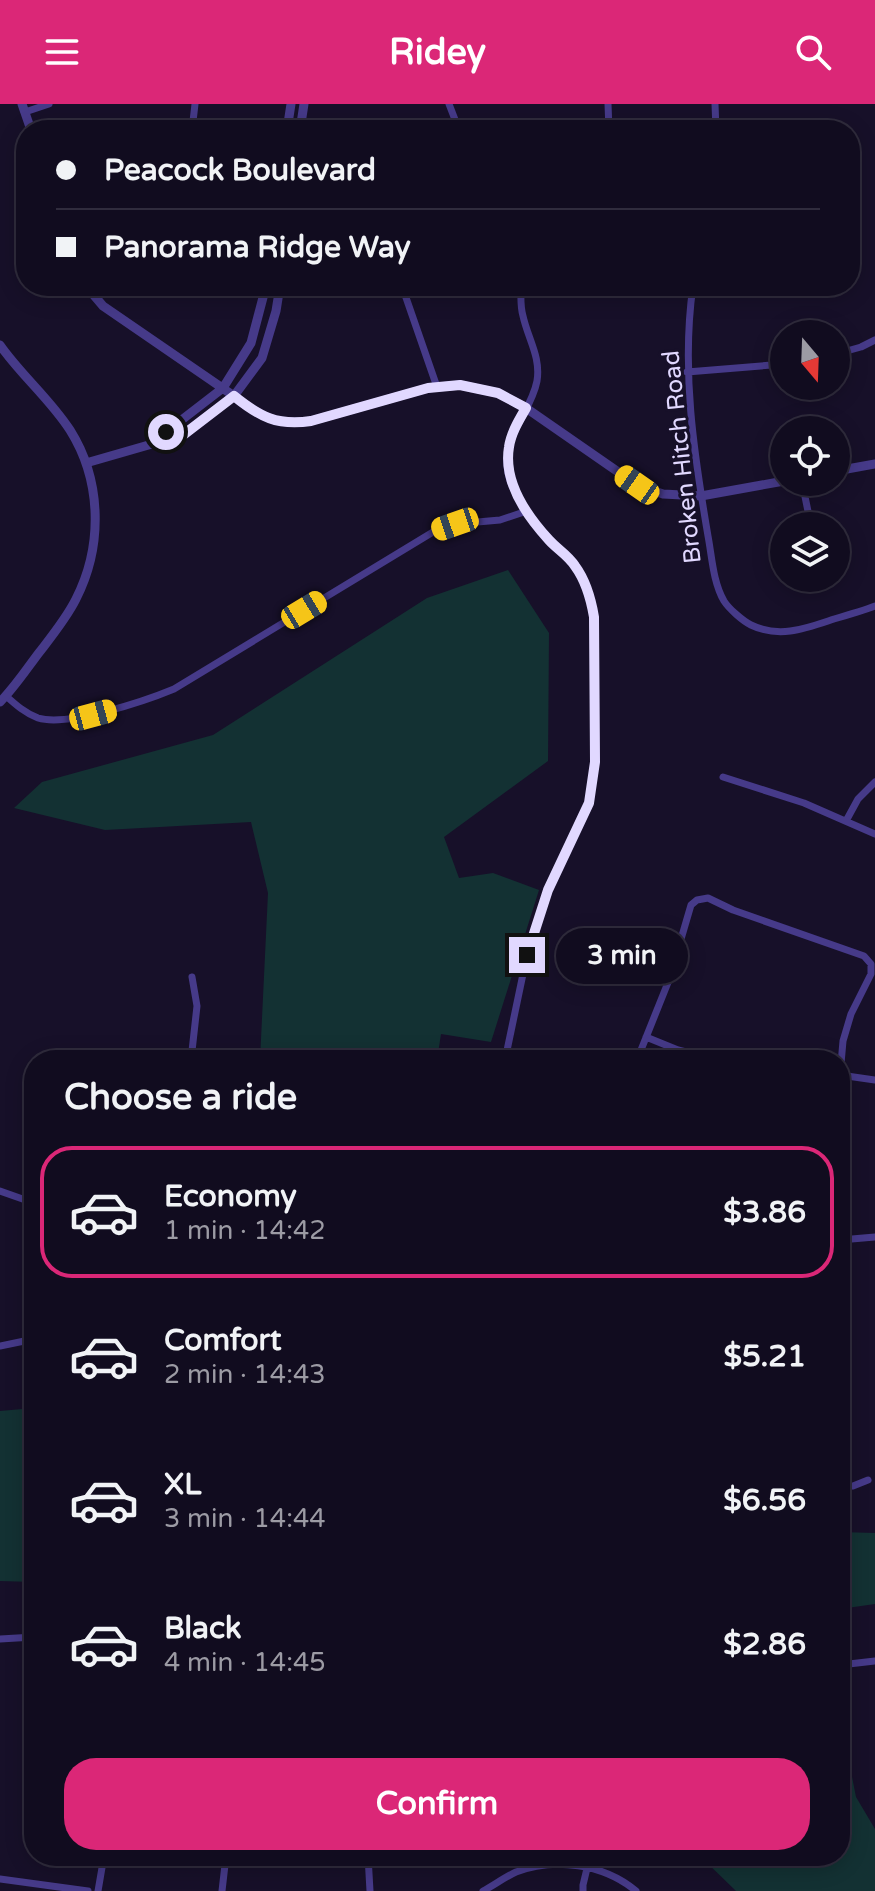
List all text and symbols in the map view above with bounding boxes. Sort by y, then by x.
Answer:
icon: menu [40,30,84,74]
icon: search [791,30,835,74]
text: Ridey [389,31,486,74]
text: Peacock Boulevard [104,152,376,189]
text: Panorama Ridge Way [104,229,411,266]
north arrow [770,320,850,400]
map controls [770,320,850,592]
street label: Broken Hitch Road [656,349,708,565]
route start [148,414,184,450]
button: locate [770,416,850,496]
car [610,461,664,509]
car [428,505,482,543]
button: layers [770,512,850,592]
car [277,587,331,633]
car [67,697,119,733]
callout: 3 min [555,927,687,983]
route end [509,937,545,973]
text: 3 min [587,940,657,971]
text: Choose a ride [64,1076,297,1119]
icon: car [68,1176,140,1248]
text: Economy [164,1178,297,1215]
text: $3.86 [723,1194,806,1231]
text: 1 min · 14:42 [164,1215,326,1246]
icon: car [68,1320,140,1392]
text: Comfort [164,1322,282,1359]
text: $5.21 [724,1338,806,1375]
text: 2 min · 14:43 [164,1359,326,1390]
icon: car [68,1464,140,1536]
text: XL [164,1466,201,1503]
text: $6.56 [723,1482,806,1519]
text: 3 min · 14:44 [164,1503,326,1534]
icon: car [68,1608,140,1680]
text: Black [164,1610,241,1647]
text: $2.86 [723,1626,806,1663]
text: 4 min · 14:45 [164,1647,326,1678]
button: Confirm [64,1758,810,1850]

